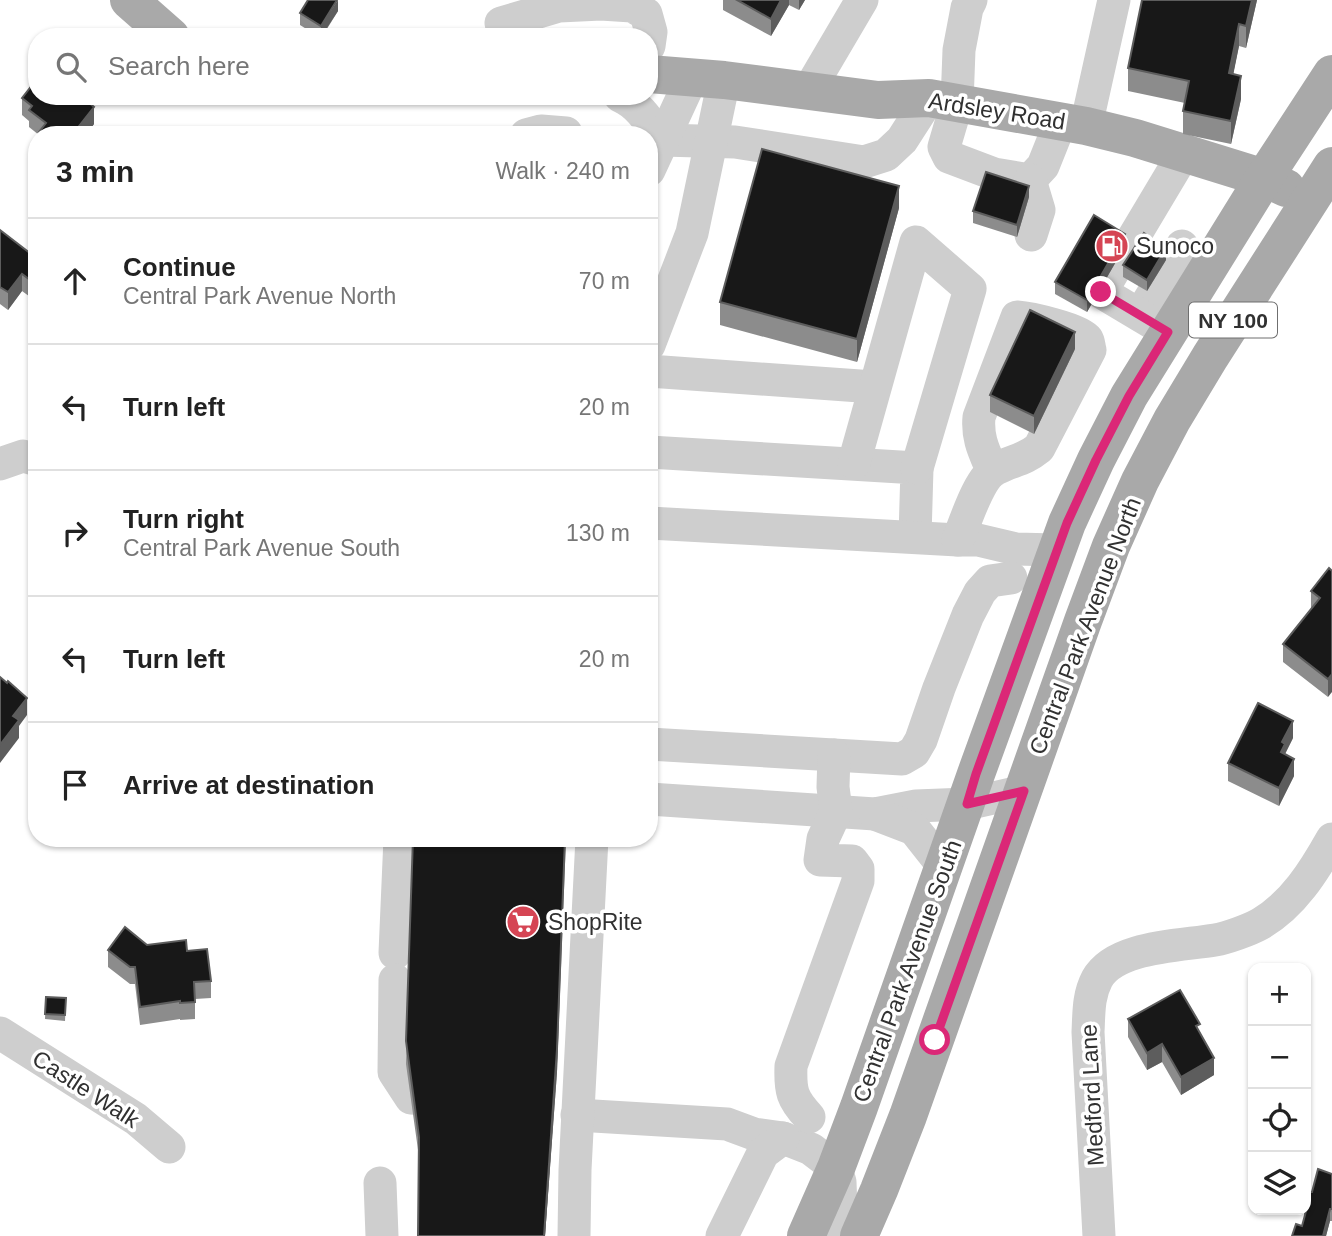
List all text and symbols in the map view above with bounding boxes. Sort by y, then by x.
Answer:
search box [28,28,658,105]
icon: search [52,48,90,86]
text: Search here [108,51,250,81]
street label: Ardsley Road [927,87,1067,135]
text: 3 min [56,155,134,188]
text: Walk · 240 m [495,158,630,184]
fuel station icon: Sunoco [1093,227,1131,265]
place label: Sunoco [1136,233,1214,259]
text: Continue [123,252,236,282]
icon: ahead [56,262,94,300]
text: 70 m [579,268,630,294]
route end [1085,276,1116,307]
text: Central Park Avenue North [123,283,396,309]
road number: NY 100 [1189,302,1277,338]
icon: left [56,388,94,426]
text: Turn left [123,392,225,422]
text: 20 m [579,394,630,420]
street label: Central Park Avenue North [1024,494,1146,758]
text: Turn right [123,504,244,534]
icon: right [56,514,94,552]
text: 130 m [566,520,630,546]
text: Central Park Avenue South [123,535,400,561]
icon: left [56,640,94,678]
text: Turn left [123,644,225,674]
text: 20 m [579,646,630,672]
icon: arrive [56,766,94,804]
text: Arrive at destination [123,770,374,800]
street label: Central Park Avenue South [847,836,967,1106]
supermarket icon: ShopRite [504,903,542,941]
place label: ShopRite [548,909,643,935]
map controls [1248,963,1311,1215]
button: + [1248,963,1311,1026]
street label: Medford Lane [1075,1023,1109,1167]
route start [919,1024,950,1055]
button: − [1248,1026,1311,1089]
street label: Castle Walk [28,1045,145,1133]
button: locate [1248,1089,1311,1152]
button: layers [1248,1152,1311,1215]

